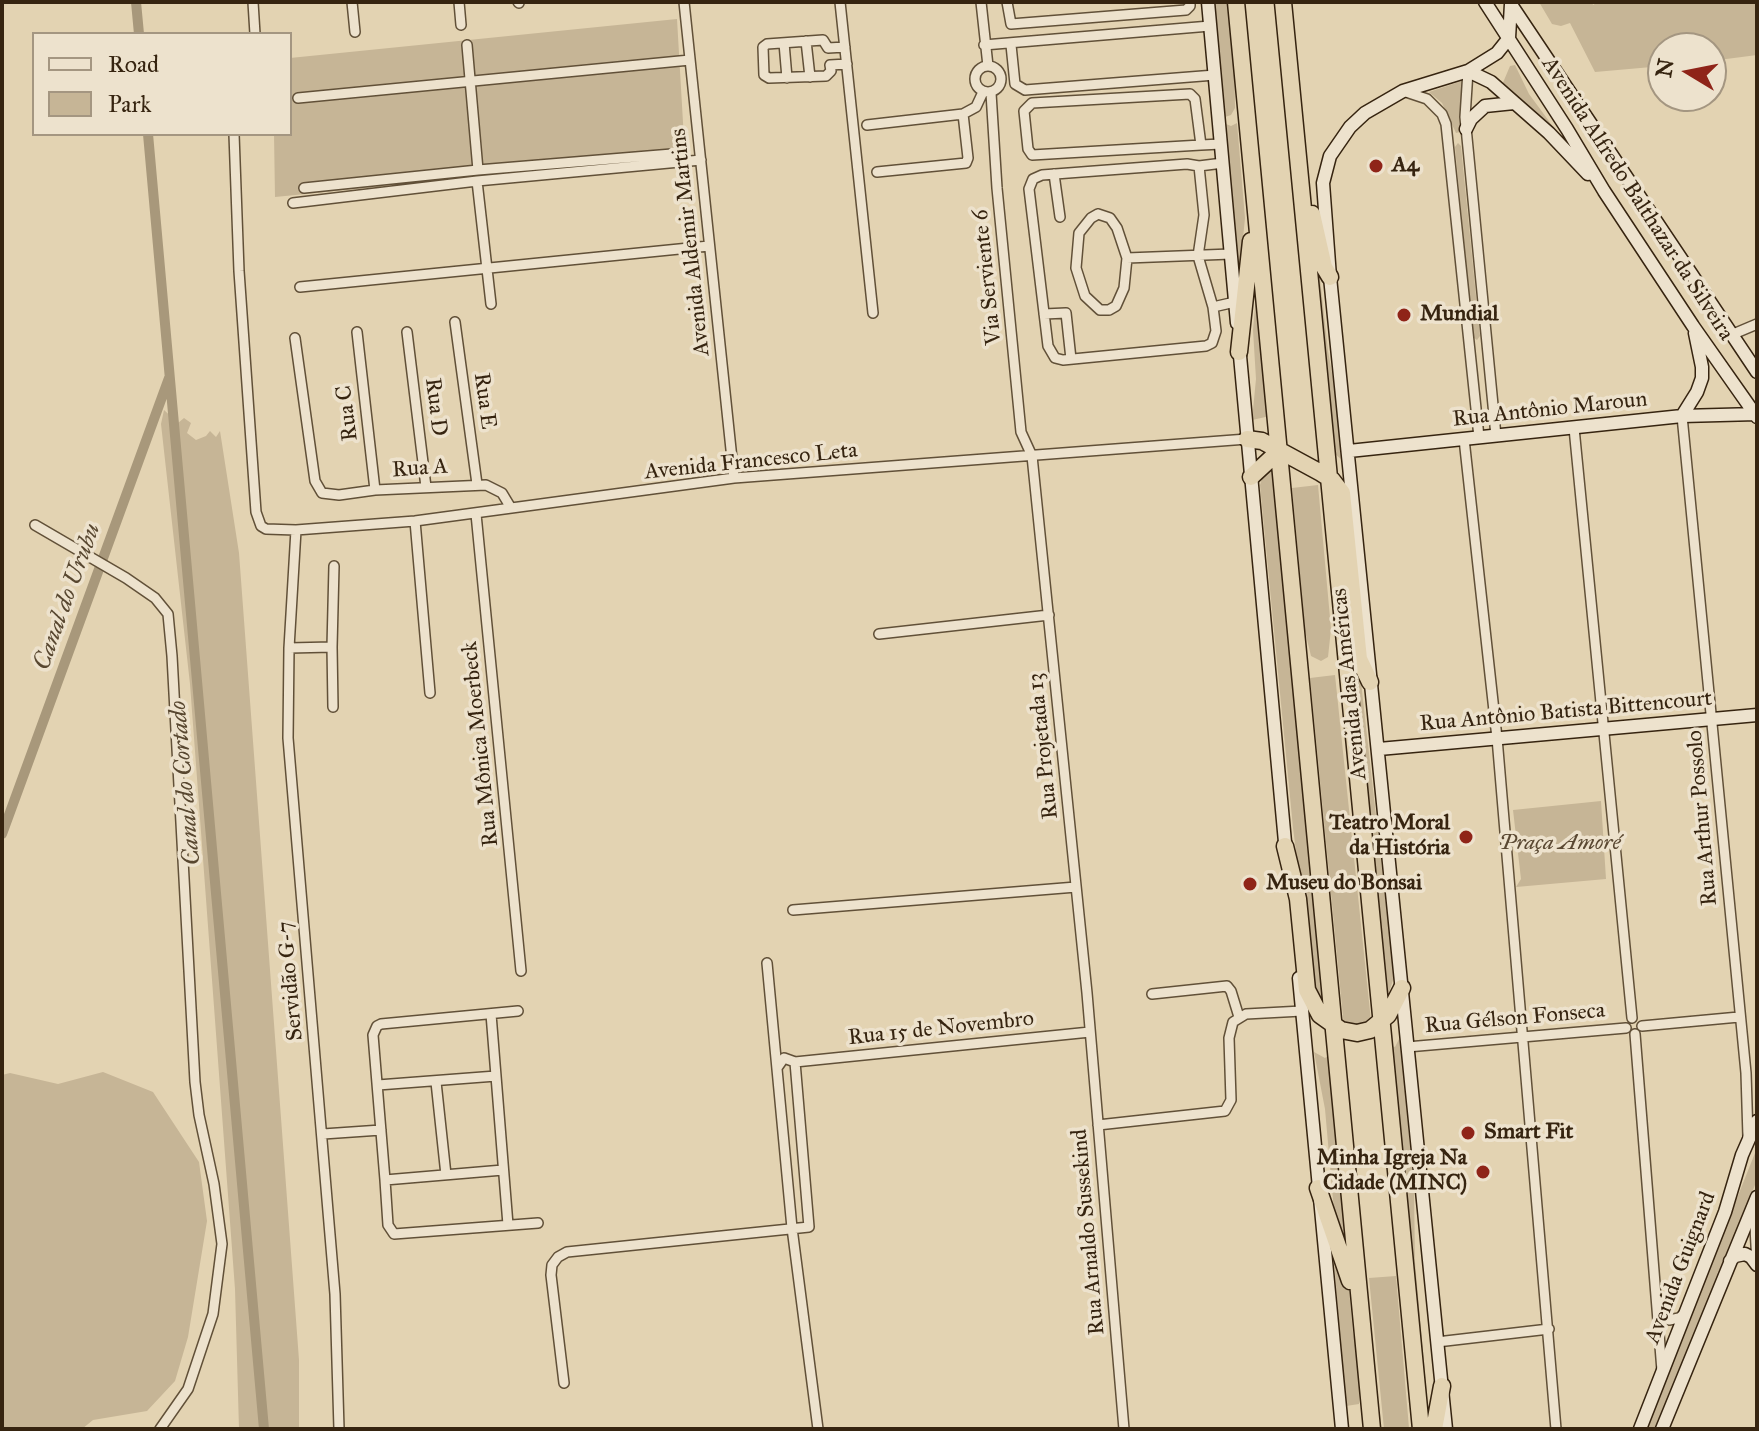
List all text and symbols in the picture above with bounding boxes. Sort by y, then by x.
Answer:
legend [32,32,292,136]
north arrow [1647,32,1727,112]
text: Road [108,49,159,79]
street label: Avenida Alfredo Balthazar da Silveira [1535,52,1739,346]
text: N [1650,57,1680,80]
text: Park [108,89,151,119]
street label: Avenida Aldemir Martins [666,127,716,357]
place label: A4 [1392,153,1419,179]
marker: A4 [1367,157,1385,175]
street label: Via Serviente 6 [968,208,1008,346]
place label: Mundial [1420,302,1498,328]
marker: Mundial [1395,306,1413,324]
street label: Rua E [467,371,501,431]
street label: Rua D [418,376,452,438]
street label: Rua C [331,384,365,442]
street label: Rua Antônio Maroun [1451,387,1649,433]
street label: Avenida Francesco Leta [643,438,859,486]
street label: Rua A [391,454,449,484]
water label: Canal do Urubu [28,520,108,674]
street label: Avenida das Américas [1327,587,1373,781]
street label: Rua Mônica Moerbeck [457,640,505,848]
street label: Rua Projetada 13 [1023,671,1065,821]
street label: Rua Antônio Batista Bittencourt [1419,686,1713,738]
water label: Canal do Cortado [164,699,208,867]
street label: Rua Arthur Possolo [1682,729,1724,907]
place label: Teatro Moral da História [1329,811,1450,862]
marker: Teatro Moral da História [1457,828,1475,846]
park label: Praça Amoré [1499,831,1621,857]
place label: Museu do Bonsai [1266,871,1422,897]
marker: Museu do Bonsai [1241,875,1259,893]
street label: Servidão G-7 [273,920,309,1042]
street label: Rua Gélson Fonseca [1424,998,1606,1040]
street label: Rua 15 de Novembro [847,1006,1035,1052]
place label: Smart Fit [1484,1120,1573,1146]
marker: Smart Fit [1459,1124,1477,1142]
street label: Rua Arnaldo Sussekind [1067,1128,1111,1336]
place label: Minha Igreja Na Cidade (MINC) [1317,1146,1467,1198]
marker: Minha Igreja Na Cidade (MINC) [1474,1163,1492,1181]
street label: Avenida Guignard [1640,1188,1722,1348]

